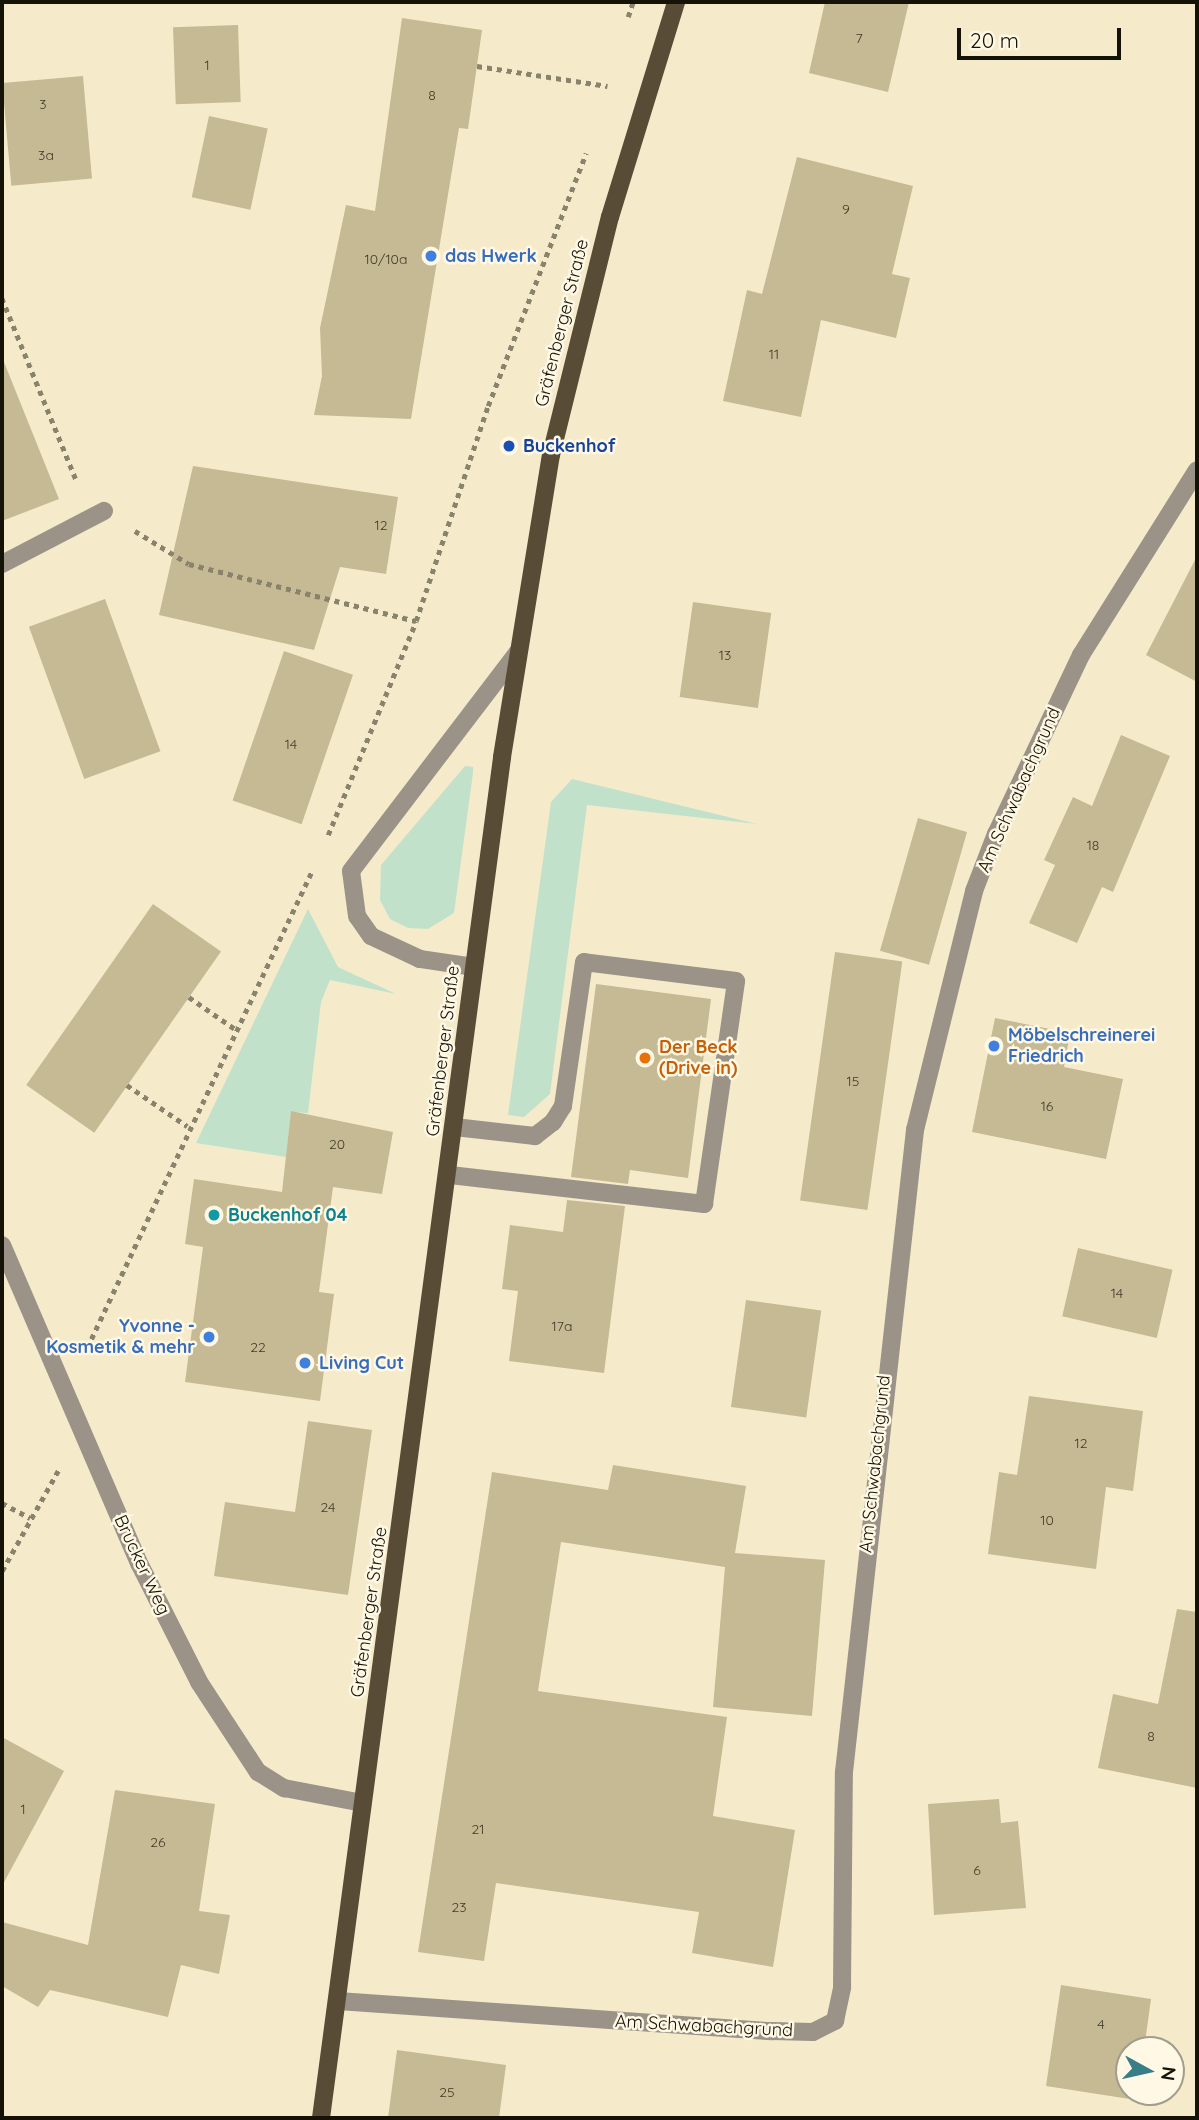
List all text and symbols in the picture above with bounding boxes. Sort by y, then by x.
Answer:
scale bar [961,14,1126,58]
text: 20 m [970,27,1019,53]
house number: 7 [855,30,863,46]
house number: 1 [204,57,210,73]
house number: 8 [428,87,436,103]
house number: 3 [39,96,47,112]
house number: 3a [38,147,54,163]
house number: 9 [842,201,850,217]
street label: Gräfenberger Straße [531,237,593,409]
place label: das Hwerk [445,245,537,267]
marker: das Hwerk [423,248,439,264]
house number: 10/10a [365,251,407,267]
house number: 11 [769,346,779,362]
place label: Buckenhof [523,435,616,457]
marker: Buckenhof [501,438,517,454]
house number: 12 [375,517,387,533]
house number: 13 [719,647,731,663]
street label: Am Schwabachgrund [973,704,1065,876]
house number: 14 [285,736,297,752]
house number: 18 [1087,837,1099,853]
street label: Gräfenberger Straße [422,964,464,1138]
place label: Möbelschreinerei Friedrich [1008,1025,1155,1068]
place label: Der Beck (Drive in) [659,1037,737,1080]
marker: Möbelschreinerei Friedrich [986,1038,1002,1054]
marker: Der Beck (Drive in) [637,1050,653,1066]
house number: 15 [847,1073,859,1089]
house number: 16 [1041,1098,1053,1114]
house number: 20 [329,1136,345,1152]
place label: Buckenhof 04 [228,1204,347,1226]
marker: Buckenhof 04 [206,1207,222,1223]
house number: 14 [1111,1285,1123,1301]
place label: Yvonne - Kosmetik & mehr [46,1316,195,1358]
house number: 17a [552,1318,572,1334]
marker: Yvonne - Kosmetik & mehr [201,1329,217,1345]
house number: 22 [250,1339,266,1355]
place label: Living Cut [319,1352,404,1374]
marker: Living Cut [297,1355,313,1371]
street label: Am Schwabachgrund [855,1374,895,1554]
house number: 12 [1075,1435,1087,1451]
house number: 24 [321,1499,335,1515]
street label: Brucker Weg [109,1512,175,1618]
house number: 10 [1040,1512,1054,1528]
street label: Gräfenberger Straße [346,1525,392,1699]
house number: 8 [1147,1728,1155,1744]
house number: 1 [20,1801,26,1817]
house number: 21 [472,1821,484,1837]
house number: 26 [150,1834,166,1850]
house number: 6 [973,1862,981,1878]
house number: 23 [451,1899,467,1915]
street label: Am Schwabachgrund [614,2011,794,2041]
house number: 4 [1097,2016,1105,2032]
north arrow [1115,2036,1185,2106]
text: N [1156,2065,1182,2082]
house number: 25 [439,2084,455,2100]

